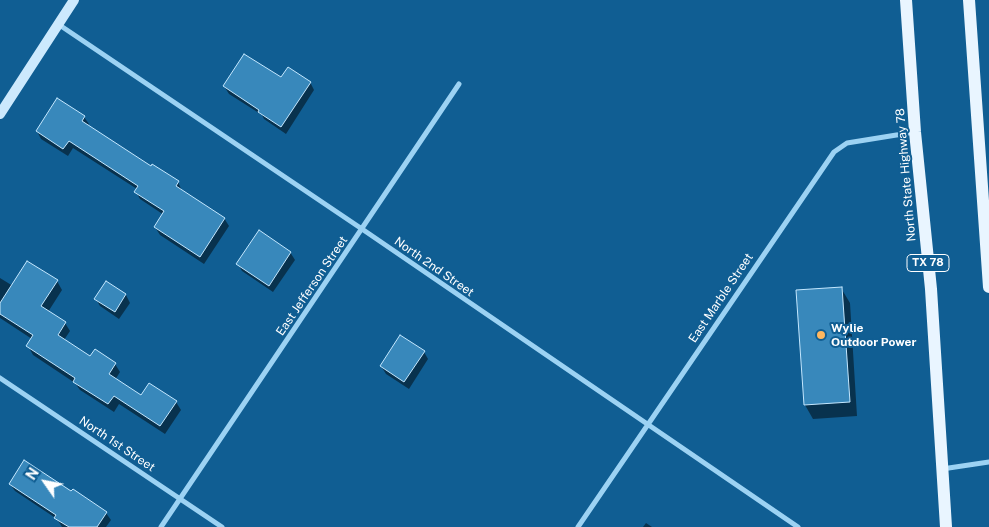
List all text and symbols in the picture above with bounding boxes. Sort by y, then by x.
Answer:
street label: North State Highway 78 [893,108,919,242]
street label: East Jefferson Street [273,233,351,339]
street label: North 2nd Street [391,234,477,300]
street label: East Marble Street [686,251,756,345]
road number: TX 78 [907,254,949,272]
place label: Wylie Outdoor Power [831,321,916,349]
marker: Wylie Outdoor Power [815,329,827,341]
street label: North 1st Street [76,413,158,475]
north arrow [20,457,70,507]
text: N [23,465,42,483]

